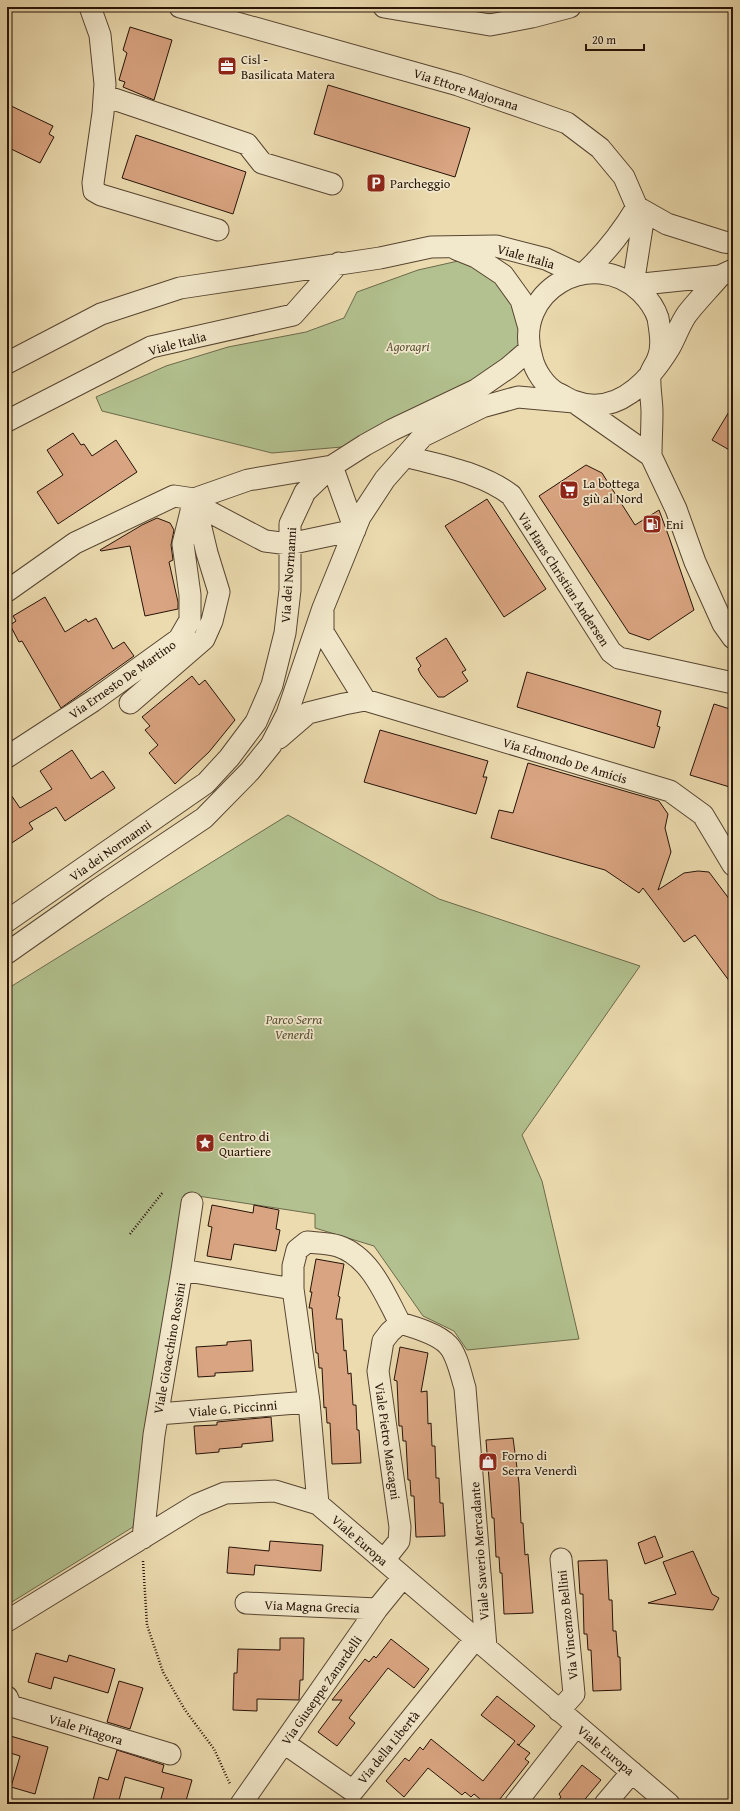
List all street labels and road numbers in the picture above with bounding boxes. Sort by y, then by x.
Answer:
street label: Via Ettore Majorana [411,64,522,116]
street label: Viale Italia [495,239,558,274]
street label: Viale Italia [146,326,209,360]
street label: Via Hans Christian Andersen [513,508,615,651]
street label: Via dei Normanni [276,526,301,624]
street label: Via Ernesto De Martino [65,635,180,724]
street label: Via Edmondo De Amicis [500,732,629,788]
street label: Via dei Normanni [65,815,155,886]
street label: Viale Gioacchino Rossini [149,1281,190,1415]
street label: Viale Pietro Mascagni [370,1381,405,1501]
street label: Viale G. Piccinni [188,1395,278,1422]
street label: Viale Saverio Mercadante [465,1481,494,1621]
street label: Viale Europa [327,1510,393,1571]
street label: Via Vincenzo Bellini [552,1569,583,1681]
street label: Via Magna Grecia [264,1595,361,1618]
street label: Via Giuseppe Zanardelli [276,1632,367,1749]
street label: Via della Libertà [353,1706,424,1788]
street label: Viale Pitagora [46,1709,126,1750]
street label: Viale Europa [573,1721,639,1781]

